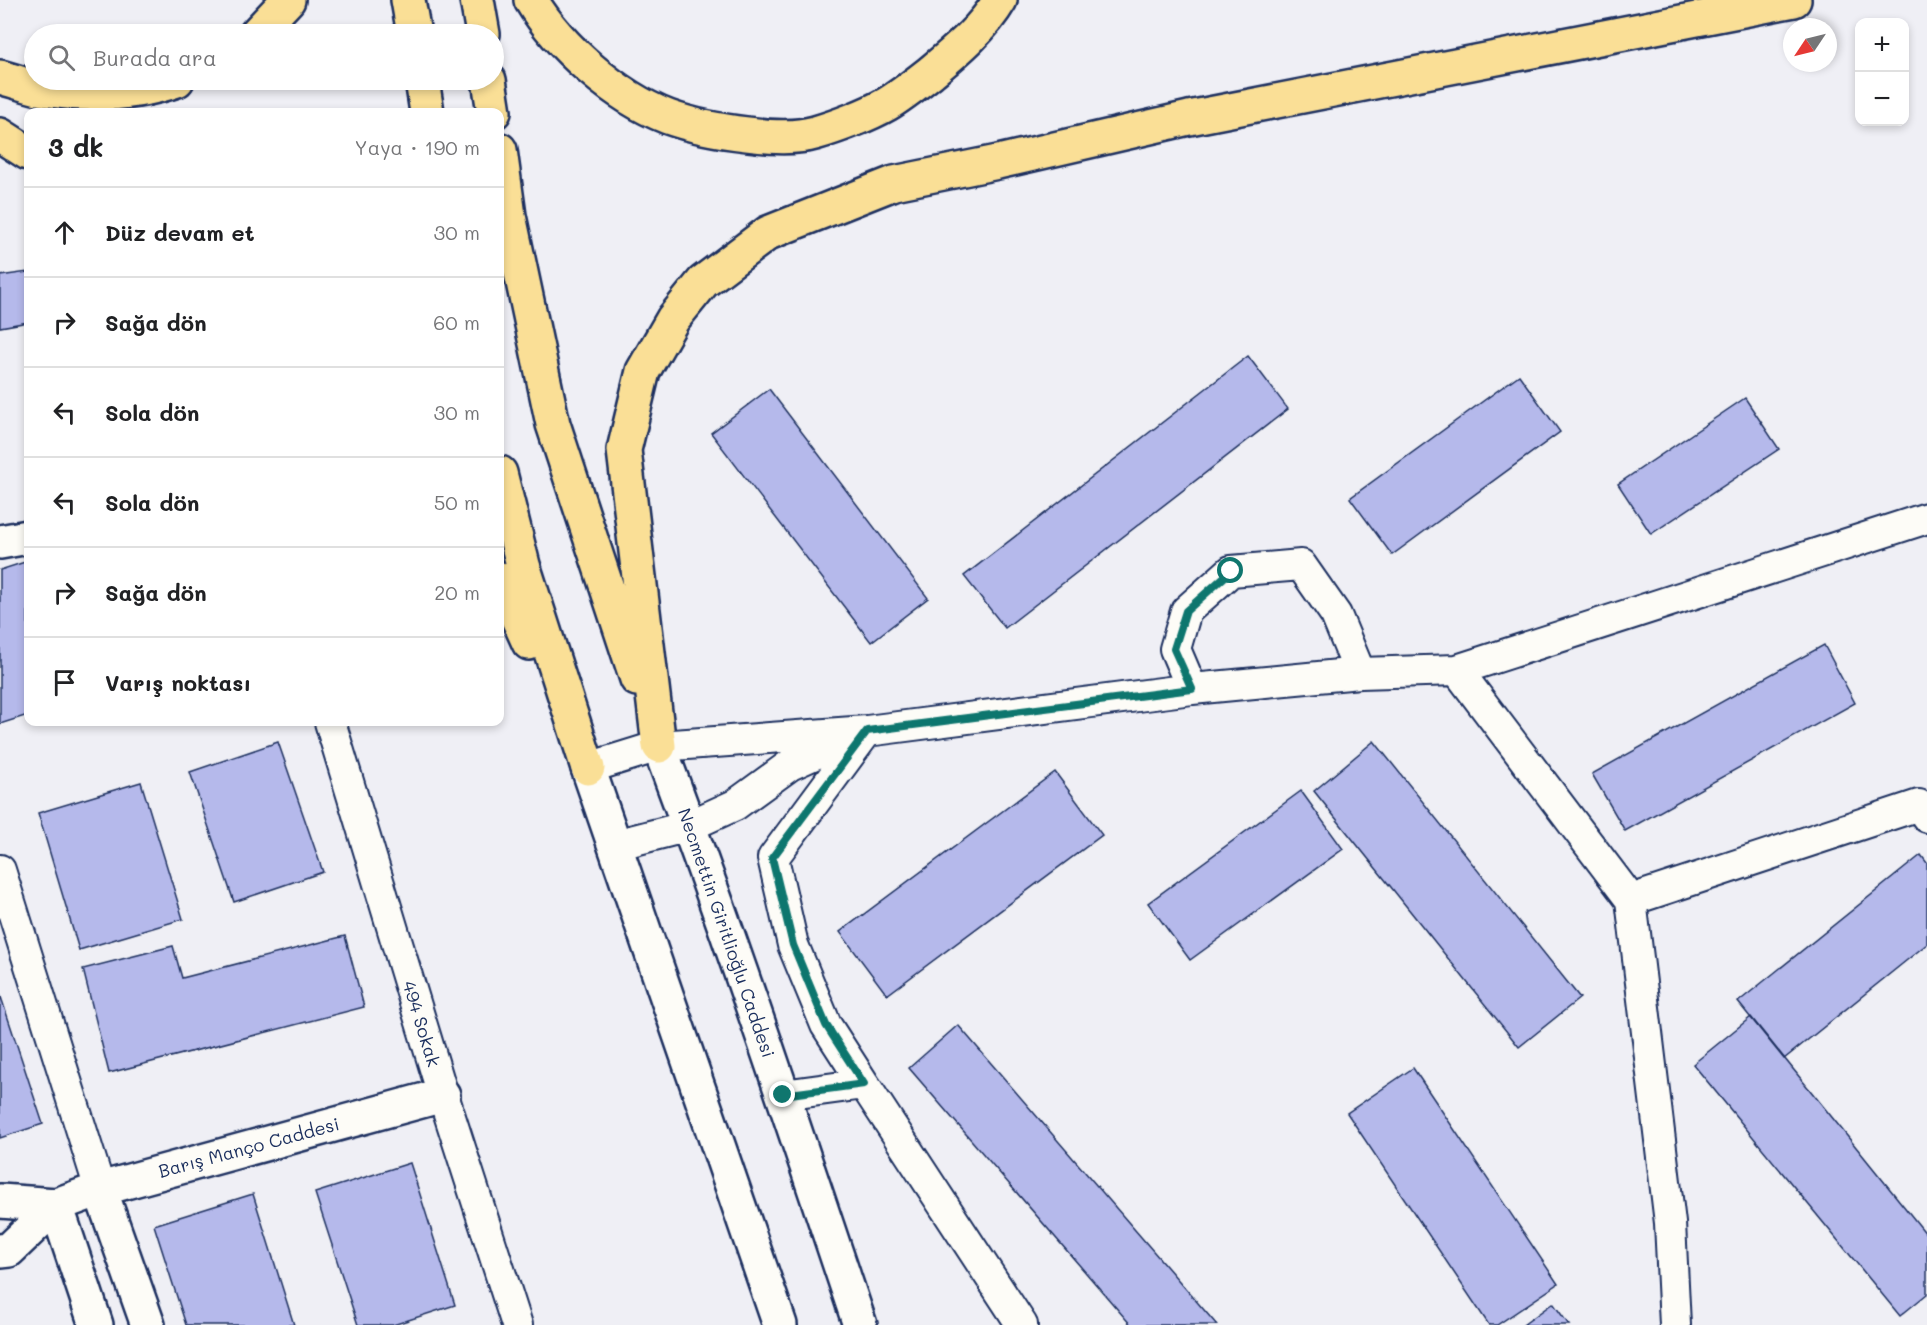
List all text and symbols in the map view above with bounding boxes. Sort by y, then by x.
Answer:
north arrow [1783,18,1837,72]
map controls [1855,18,1909,126]
button: + [1855,18,1909,72]
search box [24,24,504,90]
icon: search [45,41,78,74]
text: Burada ara [93,43,217,72]
button: − [1855,72,1909,126]
text: 3 dk [48,130,103,164]
text: Yaya · 190 m [355,134,480,160]
icon: ahead [48,216,81,249]
text: Düz devam et [105,218,254,247]
text: 30 m [434,219,480,245]
icon: right [48,306,81,339]
text: Sağa dön [105,308,207,337]
text: 60 m [433,309,480,335]
icon: left [48,396,81,429]
text: Sola dön [105,398,199,427]
text: 30 m [434,399,480,425]
icon: left [48,486,81,519]
text: Sola dön [105,488,199,517]
text: 50 m [434,489,480,515]
route start [1217,557,1243,583]
icon: right [48,576,81,609]
text: Sağa dön [105,578,207,607]
text: 20 m [434,579,480,605]
icon: arrive [48,666,81,699]
text: Varış noktası [105,668,251,697]
street label: Necmettin Giritlioğlu Caddesi [673,805,781,1061]
street label: 494 Sokak [398,978,446,1070]
route end [769,1081,795,1107]
street label: Barış Manço Caddesi [156,1111,342,1183]

